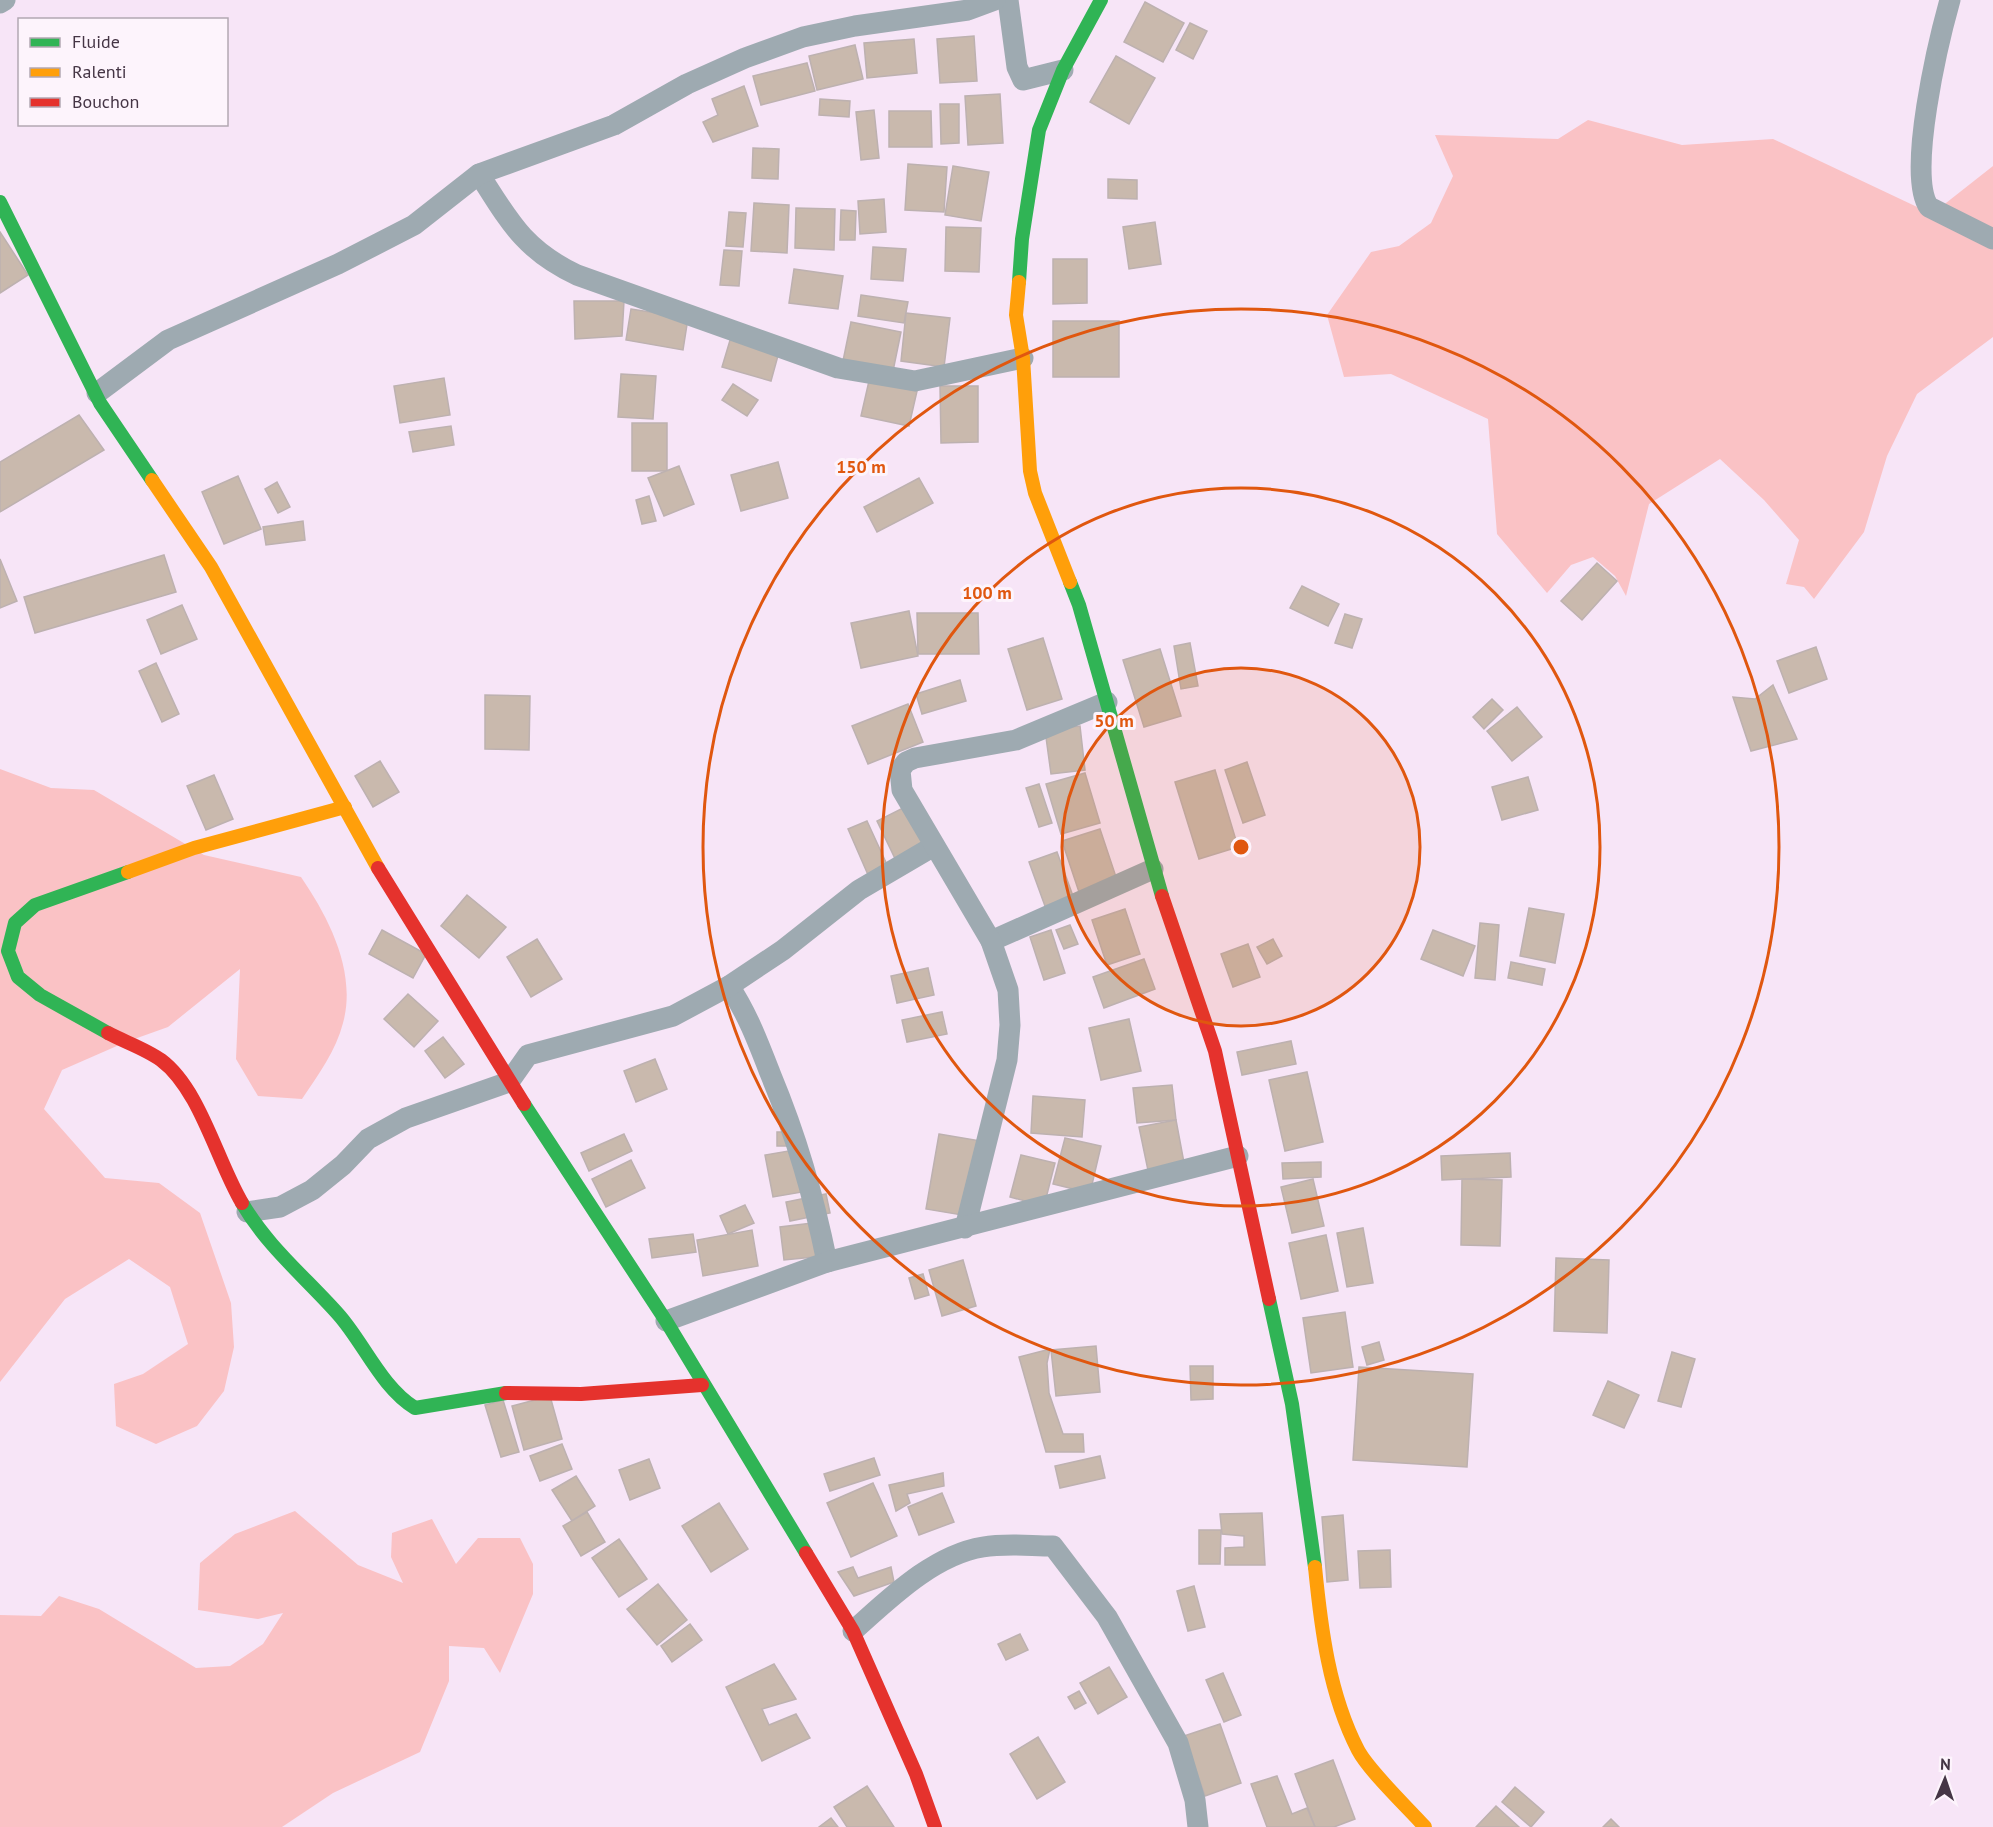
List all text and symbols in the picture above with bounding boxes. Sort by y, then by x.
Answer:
legend [18,18,228,126]
text: Fluide [72,30,120,53]
text: Ralenti [72,60,127,83]
text: Bouchon [72,90,139,113]
text: 150 m [836,455,886,478]
text: 100 m [962,581,1012,604]
text: 50 m [1094,709,1134,732]
centre of rings [1231,837,1251,857]
north arrow [1915,1749,1975,1809]
text: N [1940,1754,1951,1774]

